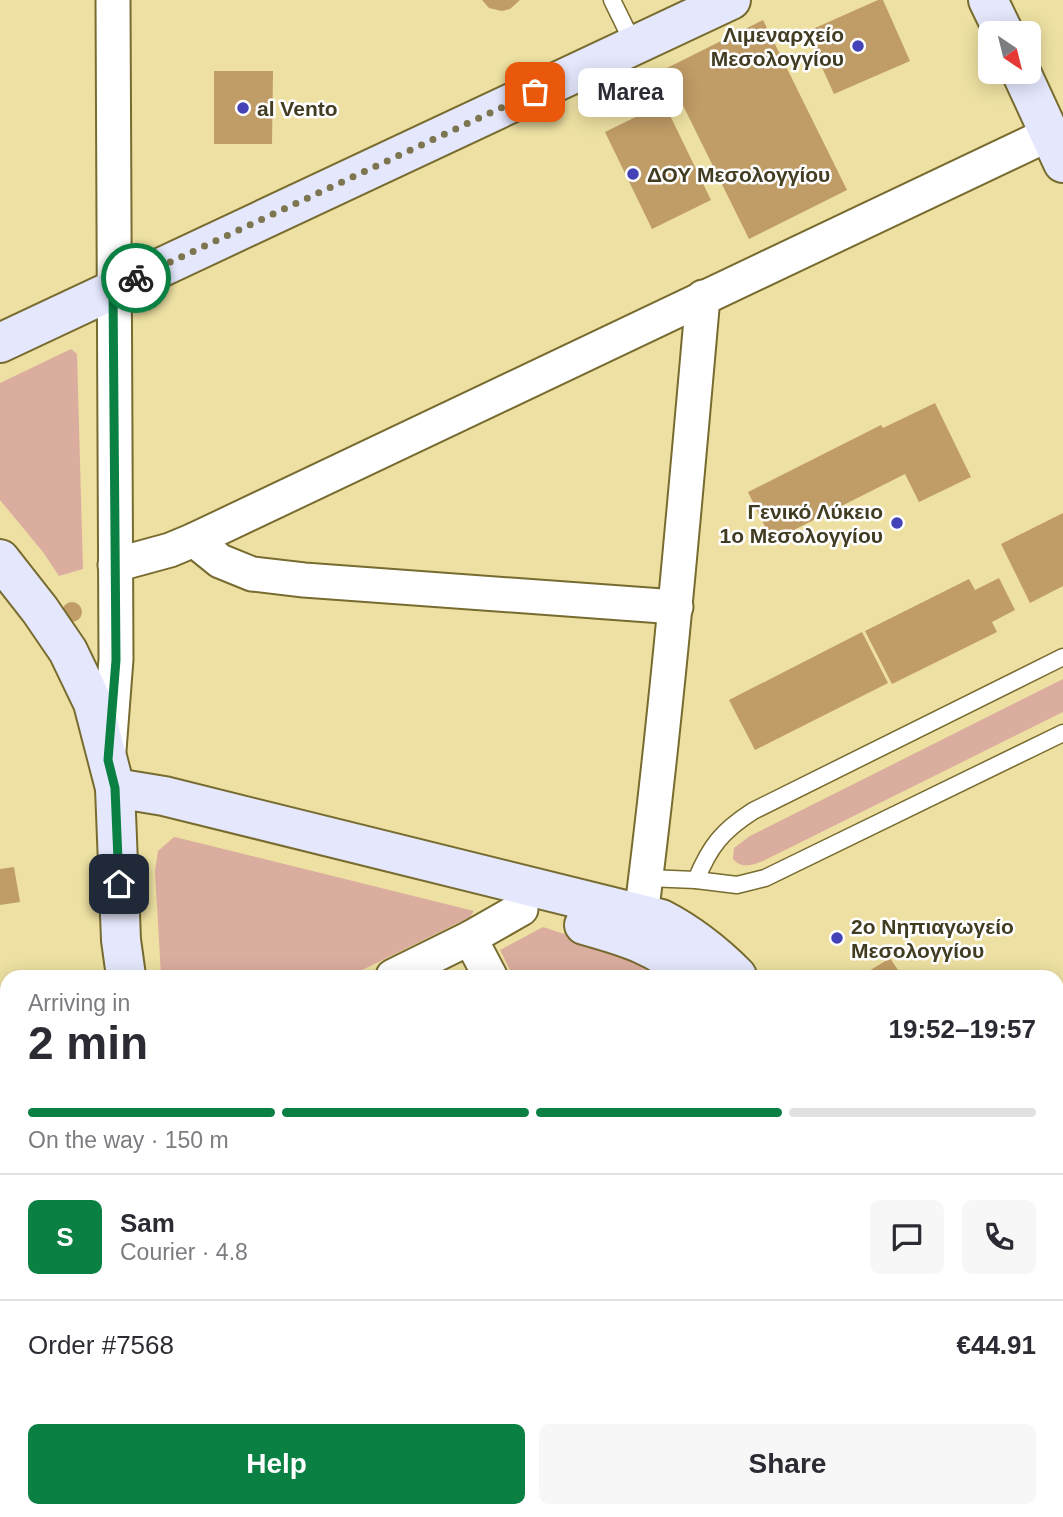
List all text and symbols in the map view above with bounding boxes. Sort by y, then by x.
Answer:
north arrow [978,21,1041,84]
map controls [978,21,1041,84]
place label: Λιμεναρχείο Μεσολογγίου [711,23,844,70]
marker: Λιμεναρχείο Μεσολογγίου [850,38,866,54]
pin [505,62,565,122]
callout: Marea [577,68,682,116]
icon: bag [516,73,554,111]
text: Marea [597,79,664,105]
place label: al Vento [257,97,338,120]
marker: al Vento [235,100,251,116]
place label: ΔΟΥ Μεσολογγίου [647,163,830,186]
marker: ΔΟΥ Μεσολογγίου [625,166,641,182]
courier [101,243,171,313]
icon: bike [117,259,155,297]
place label: Γενικό Λύκειο 1ο Μεσολογγίου [720,500,883,547]
marker: Γενικό Λύκειο 1ο Μεσολογγίου [889,515,905,531]
pin [89,854,149,914]
icon: home [100,865,138,903]
place label: 2ο Νηπιαγωγείο Μεσολογγίου [851,915,1014,962]
marker: 2ο Νηπιαγωγείο Μεσολογγίου [829,930,845,946]
text: Arriving in [28,990,130,1016]
text: 19:52–19:57 [889,1014,1036,1044]
text: 2 min [28,1017,148,1069]
text: On the way · 150 m [28,1127,229,1153]
button: chat [870,1200,944,1274]
button: phone [962,1200,1036,1274]
text: Sam [120,1208,175,1238]
text: S [56,1222,74,1252]
text: Courier · 4.8 [120,1239,248,1265]
text: Order #7568 [28,1330,174,1360]
text: €44.91 [956,1330,1036,1360]
button: Help [28,1424,525,1504]
button: Share [539,1424,1036,1504]

